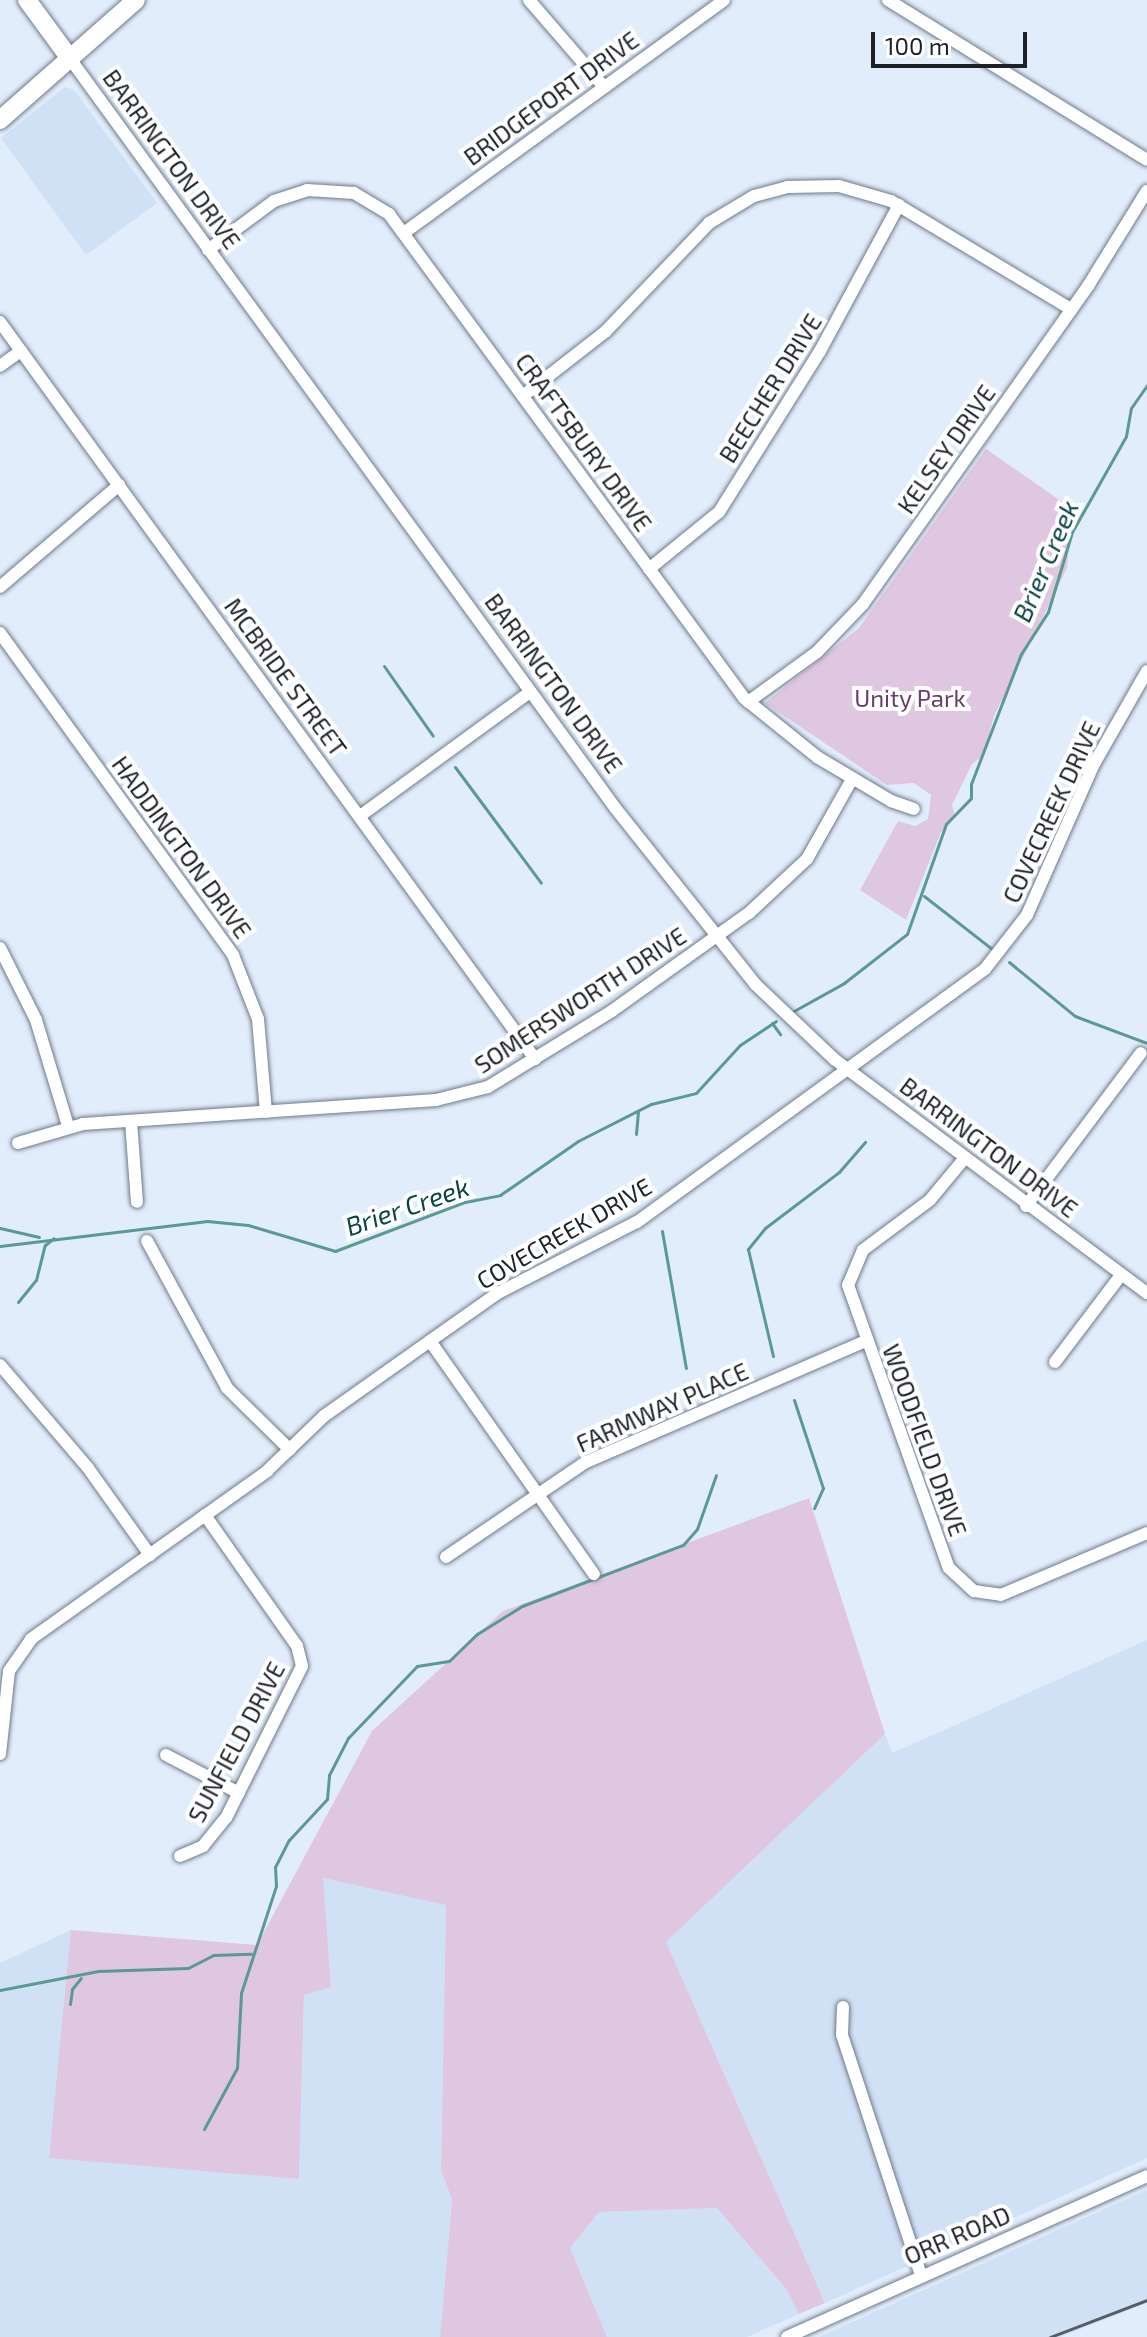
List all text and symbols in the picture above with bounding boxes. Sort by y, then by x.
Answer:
scale bar [875,16,1031,66]
street label: BRIDGEPORT DRIVE [458,25,644,171]
text: 100 m [885,31,950,60]
street label: BARRINGTON DRIVE [97,64,247,254]
street label: BEECHER DRIVE [713,308,827,468]
street label: CRAFTSBURY DRIVE [510,347,658,537]
street label: KELSEY DRIVE [891,379,1001,519]
water label: Brier Creek [1005,495,1085,627]
street label: BARRINGTON DRIVE [479,588,629,778]
street label: MCBRIDE STREET [219,592,353,762]
park label: Unity Park [854,684,966,712]
street label: COVECREEK DRIVE [996,717,1106,907]
street label: HADDINGTON DRIVE [106,750,258,944]
street label: SOMERSWORTH DRIVE [469,921,691,1079]
street label: BARRINGTON DRIVE [895,1071,1083,1223]
water label: Brier Creek [341,1170,473,1242]
street label: COVECREEK DRIVE [471,1171,657,1295]
street label: WOODFIELD DRIVE [877,1340,973,1540]
street label: FARMWAY PLACE [571,1356,753,1458]
street label: SUNFIELD DRIVE [182,1657,290,1827]
street label: ORR ROAD [900,2200,1014,2270]

